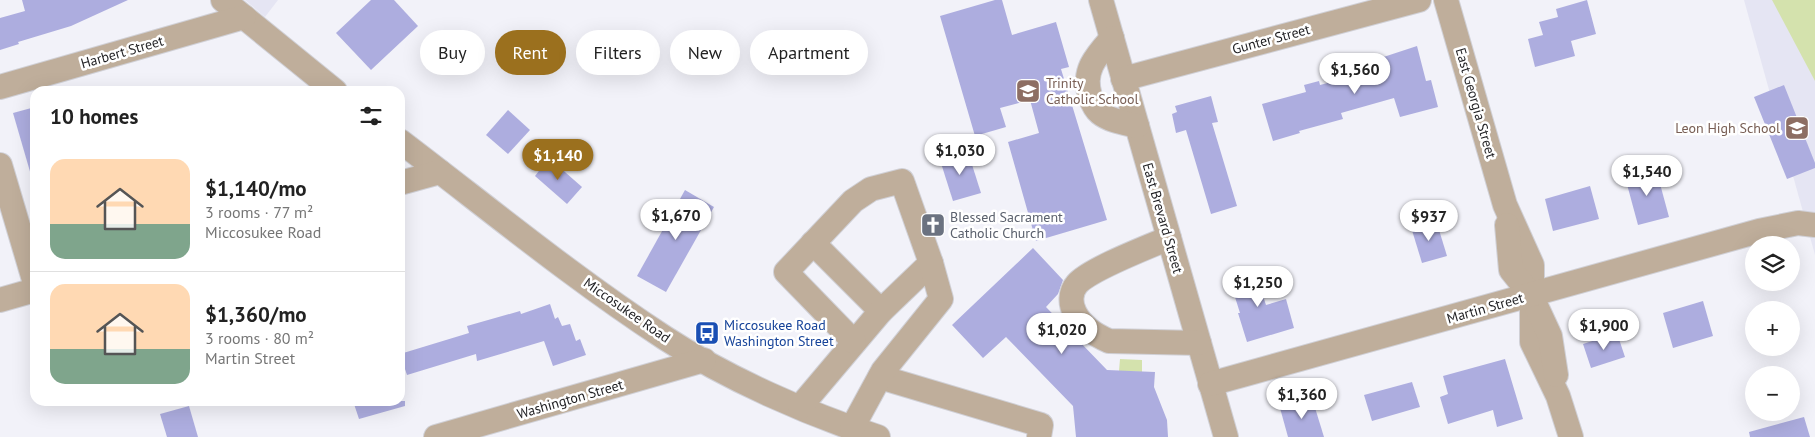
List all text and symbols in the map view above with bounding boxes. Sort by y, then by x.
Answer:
street label: Gunter Street [1230,20,1312,58]
chip: Buy [420,30,485,75]
chip: Rent [495,30,566,75]
chip: Filters [576,30,660,75]
chip: New [670,30,740,75]
chip: Apartment [750,30,868,75]
street label: Harbert Street [79,32,166,72]
street label: East Georgia Street [1452,46,1500,161]
pin: $1,560 [1314,52,1396,95]
text: $1,560 [1330,59,1380,79]
place label: Trinity Catholic School [1046,74,1139,108]
school or university icon: Trinity Catholic School [1015,78,1041,104]
icon: filters [357,102,385,130]
text: 10 homes [50,103,138,130]
school or university icon: Leon High School [1784,115,1810,141]
place label: Leon High School [1675,119,1780,137]
pin: $1,030 [919,134,1001,176]
pin: $1,140 [517,138,599,181]
text: $1,030 [935,140,985,160]
text: $1,140 [533,145,583,165]
pin: $1,540 [1606,154,1688,197]
street label: East Brevard Street [1139,161,1187,276]
text: $1,540 [1622,161,1672,181]
text: $1,140/mo [205,175,307,202]
icon: home [90,179,150,239]
pin: $1,670 [635,198,717,241]
pin: $937 [1399,200,1459,242]
text: 3 rooms · 77 m² [205,202,313,222]
text: $1,670 [651,205,701,225]
text: $937 [1411,206,1447,226]
place label: Blessed Sacrament Catholic Church [950,208,1063,242]
church icon: Blessed Sacrament Catholic Church [920,212,946,238]
text: Miccosukee Road [205,222,321,242]
map controls [1745,236,1800,421]
button: layers [1745,236,1800,291]
pin: $1,250 [1217,266,1299,308]
text: $1,250 [1233,272,1283,292]
street label: Miccosukee Road [580,273,674,347]
street label: Martin Street [1445,288,1526,328]
text: $1,360/mo [205,301,307,328]
button: + [1745,301,1800,356]
icon: home [90,304,150,364]
pin: $1,900 [1563,308,1645,351]
pin: $1,020 [1021,312,1103,355]
text: $1,900 [1579,315,1629,335]
place label: Miccosukee Road Washington Street [724,316,834,350]
text: $1,020 [1037,319,1087,339]
bus stop icon: Miccosukee Road Washington Street [694,320,720,346]
text: 3 rooms · 80 m² [205,328,314,348]
text: Martin Street [205,348,295,368]
button: − [1745,366,1800,421]
street label: Washington Street [515,375,625,423]
pin: $1,360 [1261,378,1343,420]
text: $1,360 [1277,384,1327,404]

